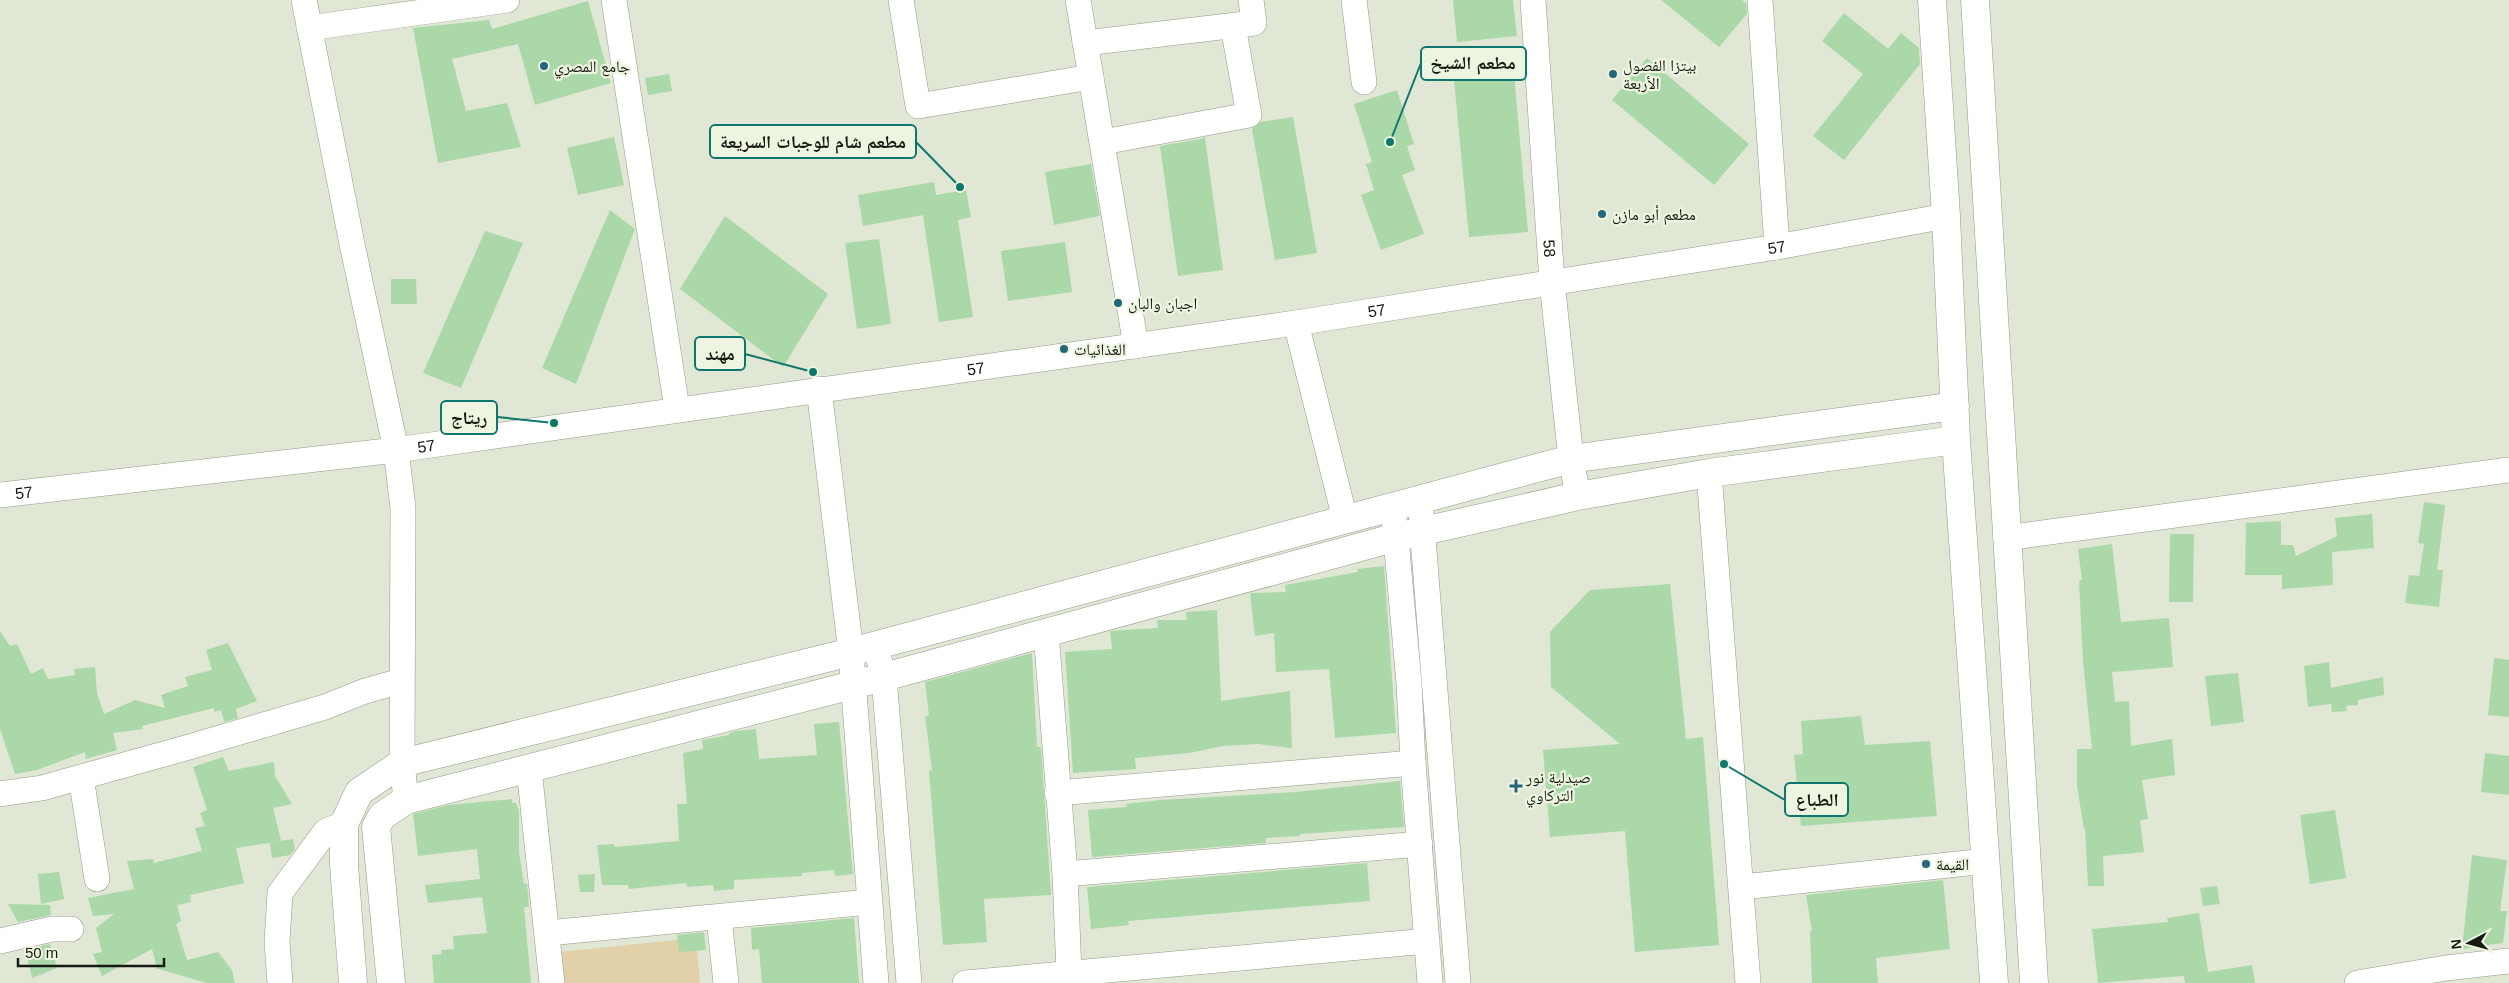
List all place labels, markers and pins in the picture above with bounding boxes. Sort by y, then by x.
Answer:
callout: مطعم الشيخ [1421,47,1526,80]
place label: بيتزا الفصول الأربعة [1623,57,1697,93]
place label: جامع المصري [554,58,630,79]
marker: جامع المصري [538,60,550,72]
marker: بيتزا الفصول الأربعة [1607,68,1619,80]
callout: مطعم شام للوجبات السريعة [710,125,916,158]
place label: مطعم أبو مازن [1612,205,1696,225]
marker: مطعم أبو مازن [1596,208,1608,220]
place label: اجبان والبان [1128,295,1197,314]
marker: اجبان والبان [1112,297,1124,309]
callout: مهند [695,337,745,370]
place label: الغذائيات [1074,341,1126,358]
marker: الغذائيات [1058,343,1070,355]
callout: ريتاج [441,401,497,434]
place label: صيدلية نور التركاوي [1525,769,1591,808]
marker: صيدلية نور التركاوي [1510,780,1522,792]
callout: الطباع [1785,783,1848,816]
place label: القيمة [1936,856,1969,873]
marker: القيمة [1920,858,1932,870]

